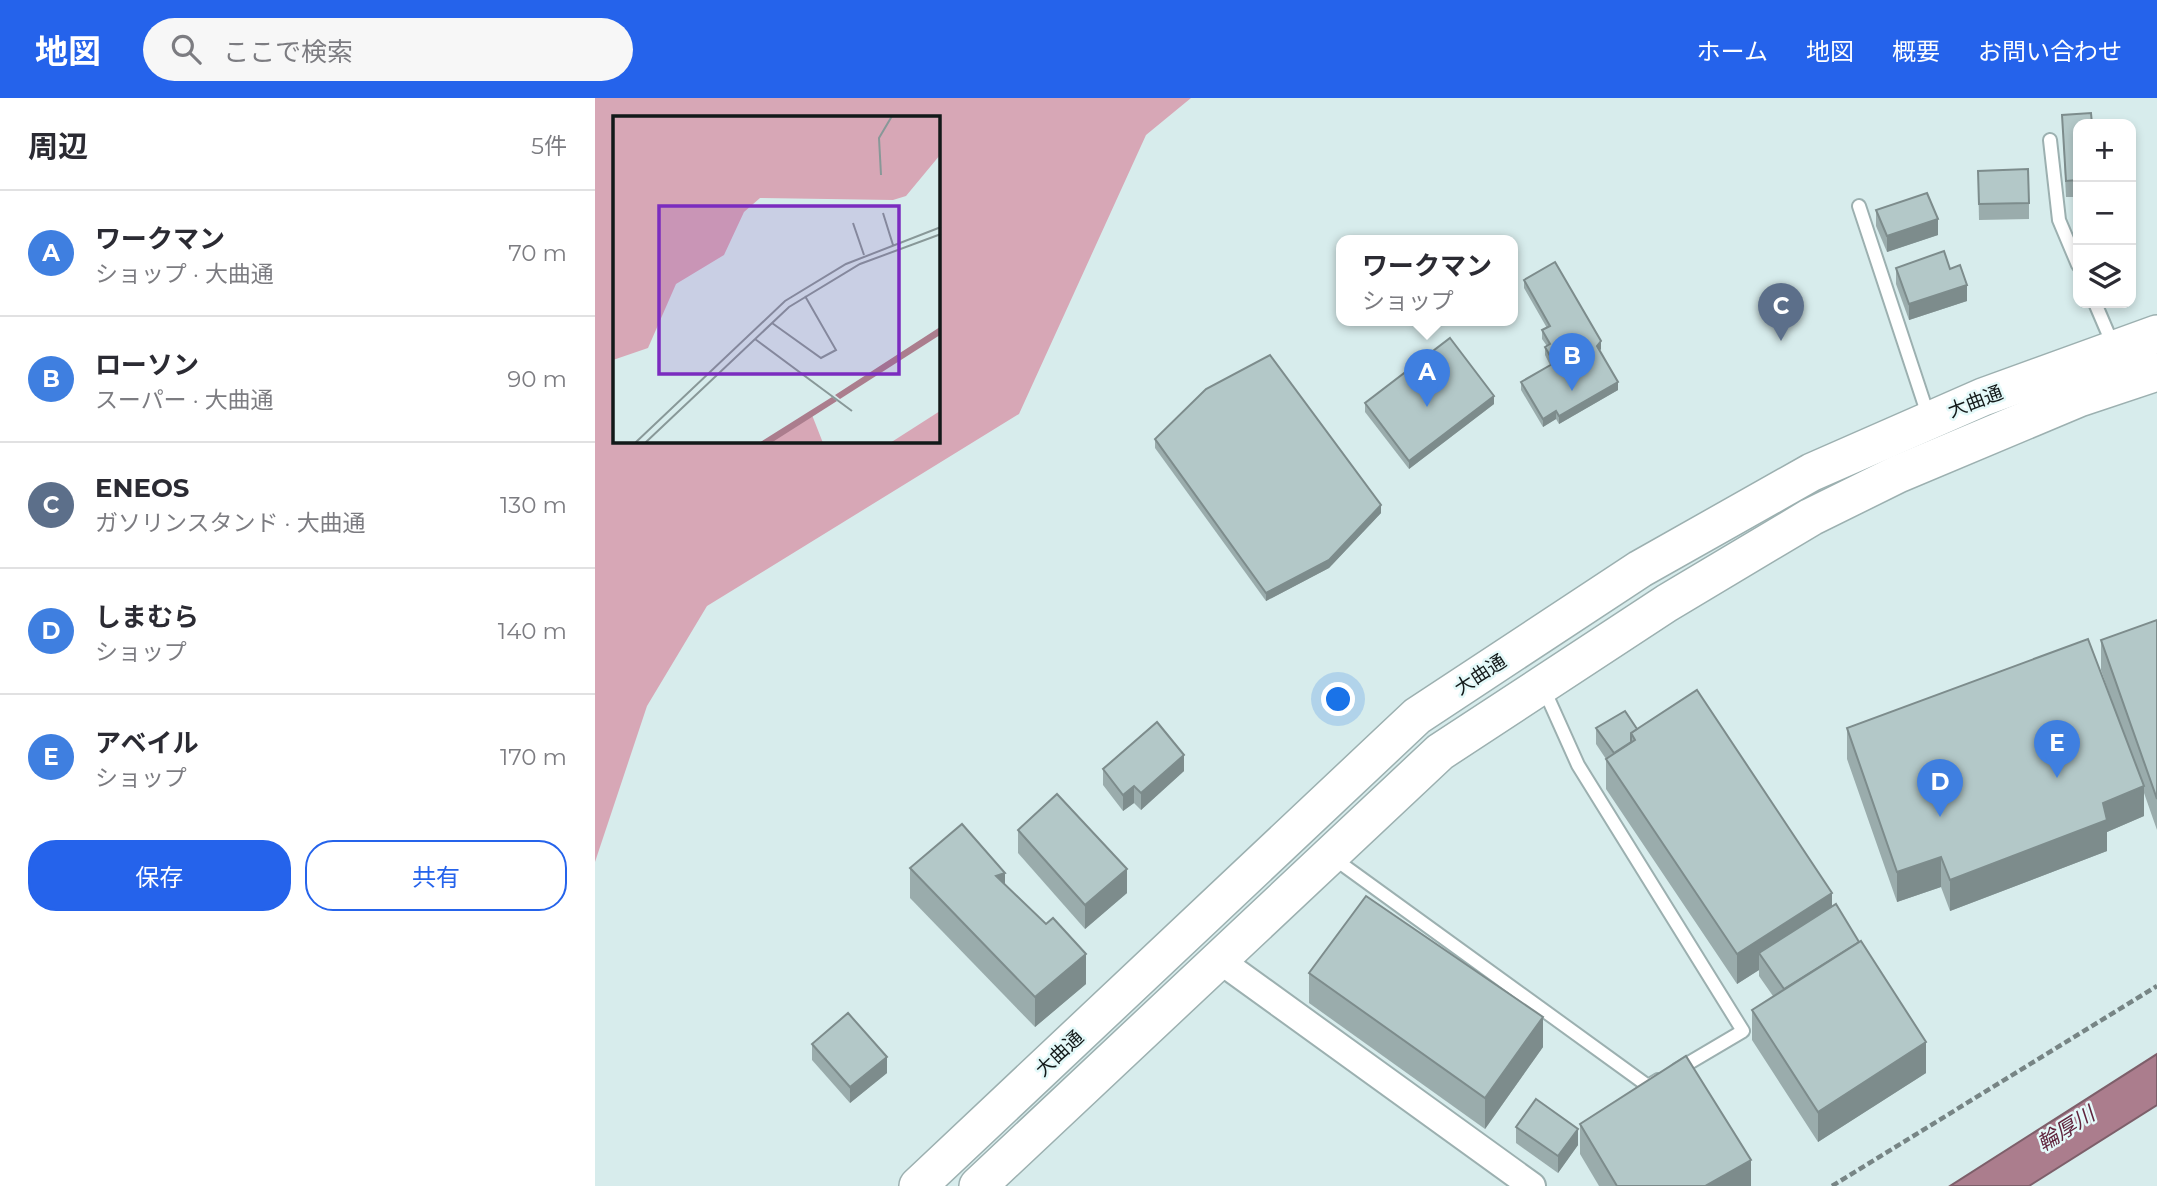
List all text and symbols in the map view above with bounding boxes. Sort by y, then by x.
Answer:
search box [143,18,633,81]
icon: search [167,30,205,68]
text: 地図 [35,31,101,71]
text: ここで検索 [223,36,353,68]
text: ホーム [1697,37,1768,66]
text: 地図 [1806,37,1854,66]
text: 概要 [1892,37,1940,66]
text: お問い合わせ [1978,37,2122,66]
inset map [613,116,940,443]
map controls [2073,119,2136,308]
button: + [2073,119,2136,182]
text: 周辺 [28,128,88,165]
text: 5件 [531,132,567,160]
button: − [2073,182,2136,245]
text: ワークマン [95,223,225,255]
popup [1336,235,1518,326]
text: A [42,239,60,267]
text: 70 m [508,239,567,267]
button: layers [2073,245,2136,308]
text: ワークマン [1362,250,1492,282]
text: ショップ · 大曲通 [95,260,274,288]
pin: C [1758,283,1804,341]
text: ショップ [1362,287,1454,315]
pin: B [1549,333,1595,391]
text: ローソン [95,349,199,381]
pin: A [1404,349,1450,407]
text: B [42,365,60,393]
text: 90 m [507,365,567,393]
street label: 大曲通 [1944,381,2006,422]
text: スーパー · 大曲通 [95,386,274,414]
text: ENEOS [95,472,189,504]
text: C [43,491,59,519]
text: 130 m [500,491,567,519]
text: ガソリンスタンド · 大曲通 [95,509,365,537]
text: しまむら [95,601,199,633]
text: D [42,617,61,645]
text: 140 m [498,617,567,645]
text: ショップ [95,638,187,666]
street label: 大曲通 [1450,649,1510,700]
your location [1321,682,1355,716]
pin: E [2034,720,2080,778]
text: アベイル [95,727,198,759]
text: E [43,743,59,771]
text: 170 m [500,743,567,771]
pin: D [1917,759,1963,817]
text: ショップ [95,764,187,792]
button: 保存 [28,840,291,911]
button: 共有 [305,840,567,911]
street label: 大曲通 [1031,1026,1088,1081]
water label: 輪厚川 [2032,1100,2101,1156]

